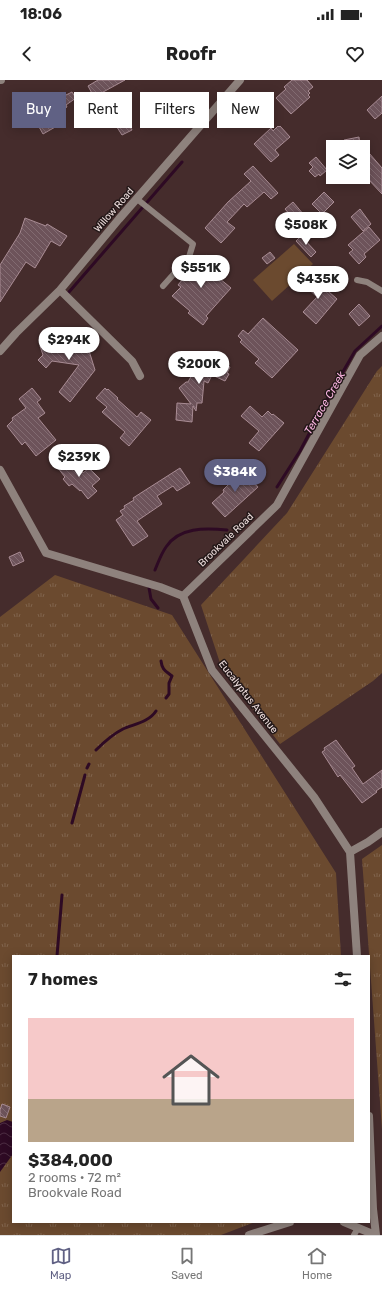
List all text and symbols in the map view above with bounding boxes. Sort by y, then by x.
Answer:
text: 18:06 [20,5,62,23]
icon: back [16,43,38,65]
text: Roofr [166,43,216,65]
icon: heart [344,43,366,65]
chip: Buy [12,92,66,128]
chip: Rent [74,92,132,128]
chip: Filters [140,92,209,128]
chip: New [217,92,274,128]
map controls [326,140,370,184]
button: layers [326,140,370,184]
street label: Willow Road [91,185,137,235]
pin: $508K [278,212,334,246]
text: $508K [284,217,328,232]
pin: $551K [173,255,229,289]
text: $551K [181,260,221,275]
pin: $435K [290,266,346,300]
text: $435K [296,271,340,286]
pin: $294K [41,327,97,361]
text: $294K [48,332,90,347]
pin: $200K [171,351,227,385]
text: $200K [177,356,221,371]
water label: Terrace Creek [302,369,348,437]
pin: $239K [51,444,107,478]
text: $239K [58,449,100,464]
pin: $384K [207,459,263,493]
text: $384K [213,464,257,479]
street label: Brookvale Road [196,511,256,569]
street label: Eucalyptus Avenue [216,658,280,736]
icon: filters [332,968,354,990]
text: 7 homes [28,969,98,989]
icon: home [155,1044,227,1116]
text: $384,000 [28,1150,113,1170]
text: 2 rooms · 72 m² [28,1170,121,1185]
text: Brookvale Road [28,1185,122,1200]
tab: Map [50,1245,72,1282]
tab: Saved [171,1245,203,1282]
tab: Home [302,1245,332,1282]

